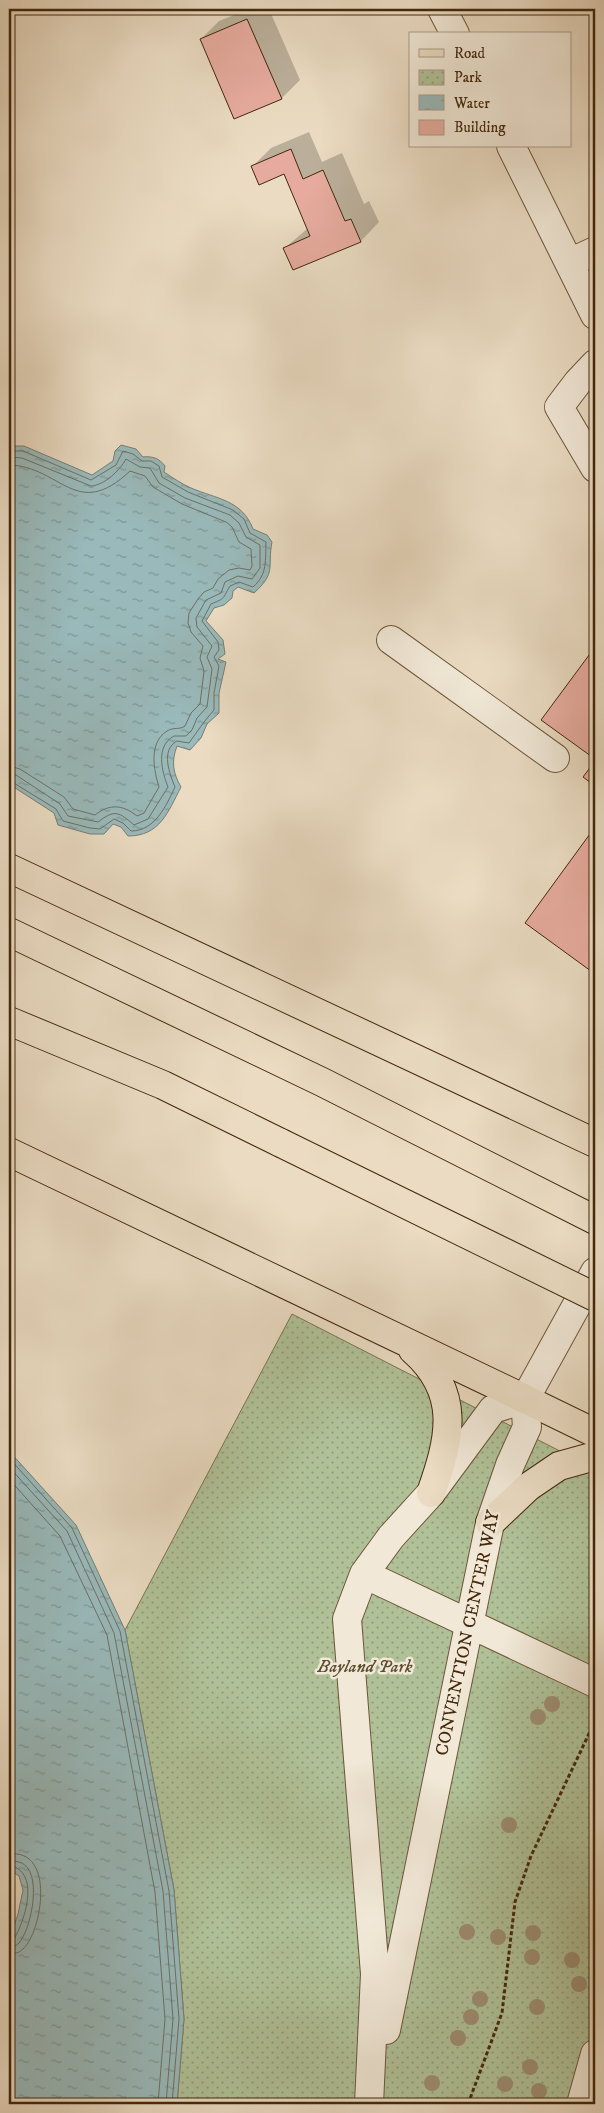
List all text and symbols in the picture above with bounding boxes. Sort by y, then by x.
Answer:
legend [409,32,572,148]
text: Road [454,44,486,63]
text: Park [454,68,483,87]
text: Water [453,94,490,113]
text: Building [454,118,506,137]
street label: CONVENTION CENTER WAY [431,1508,505,1758]
park label: Bayland Park [317,1656,413,1678]

